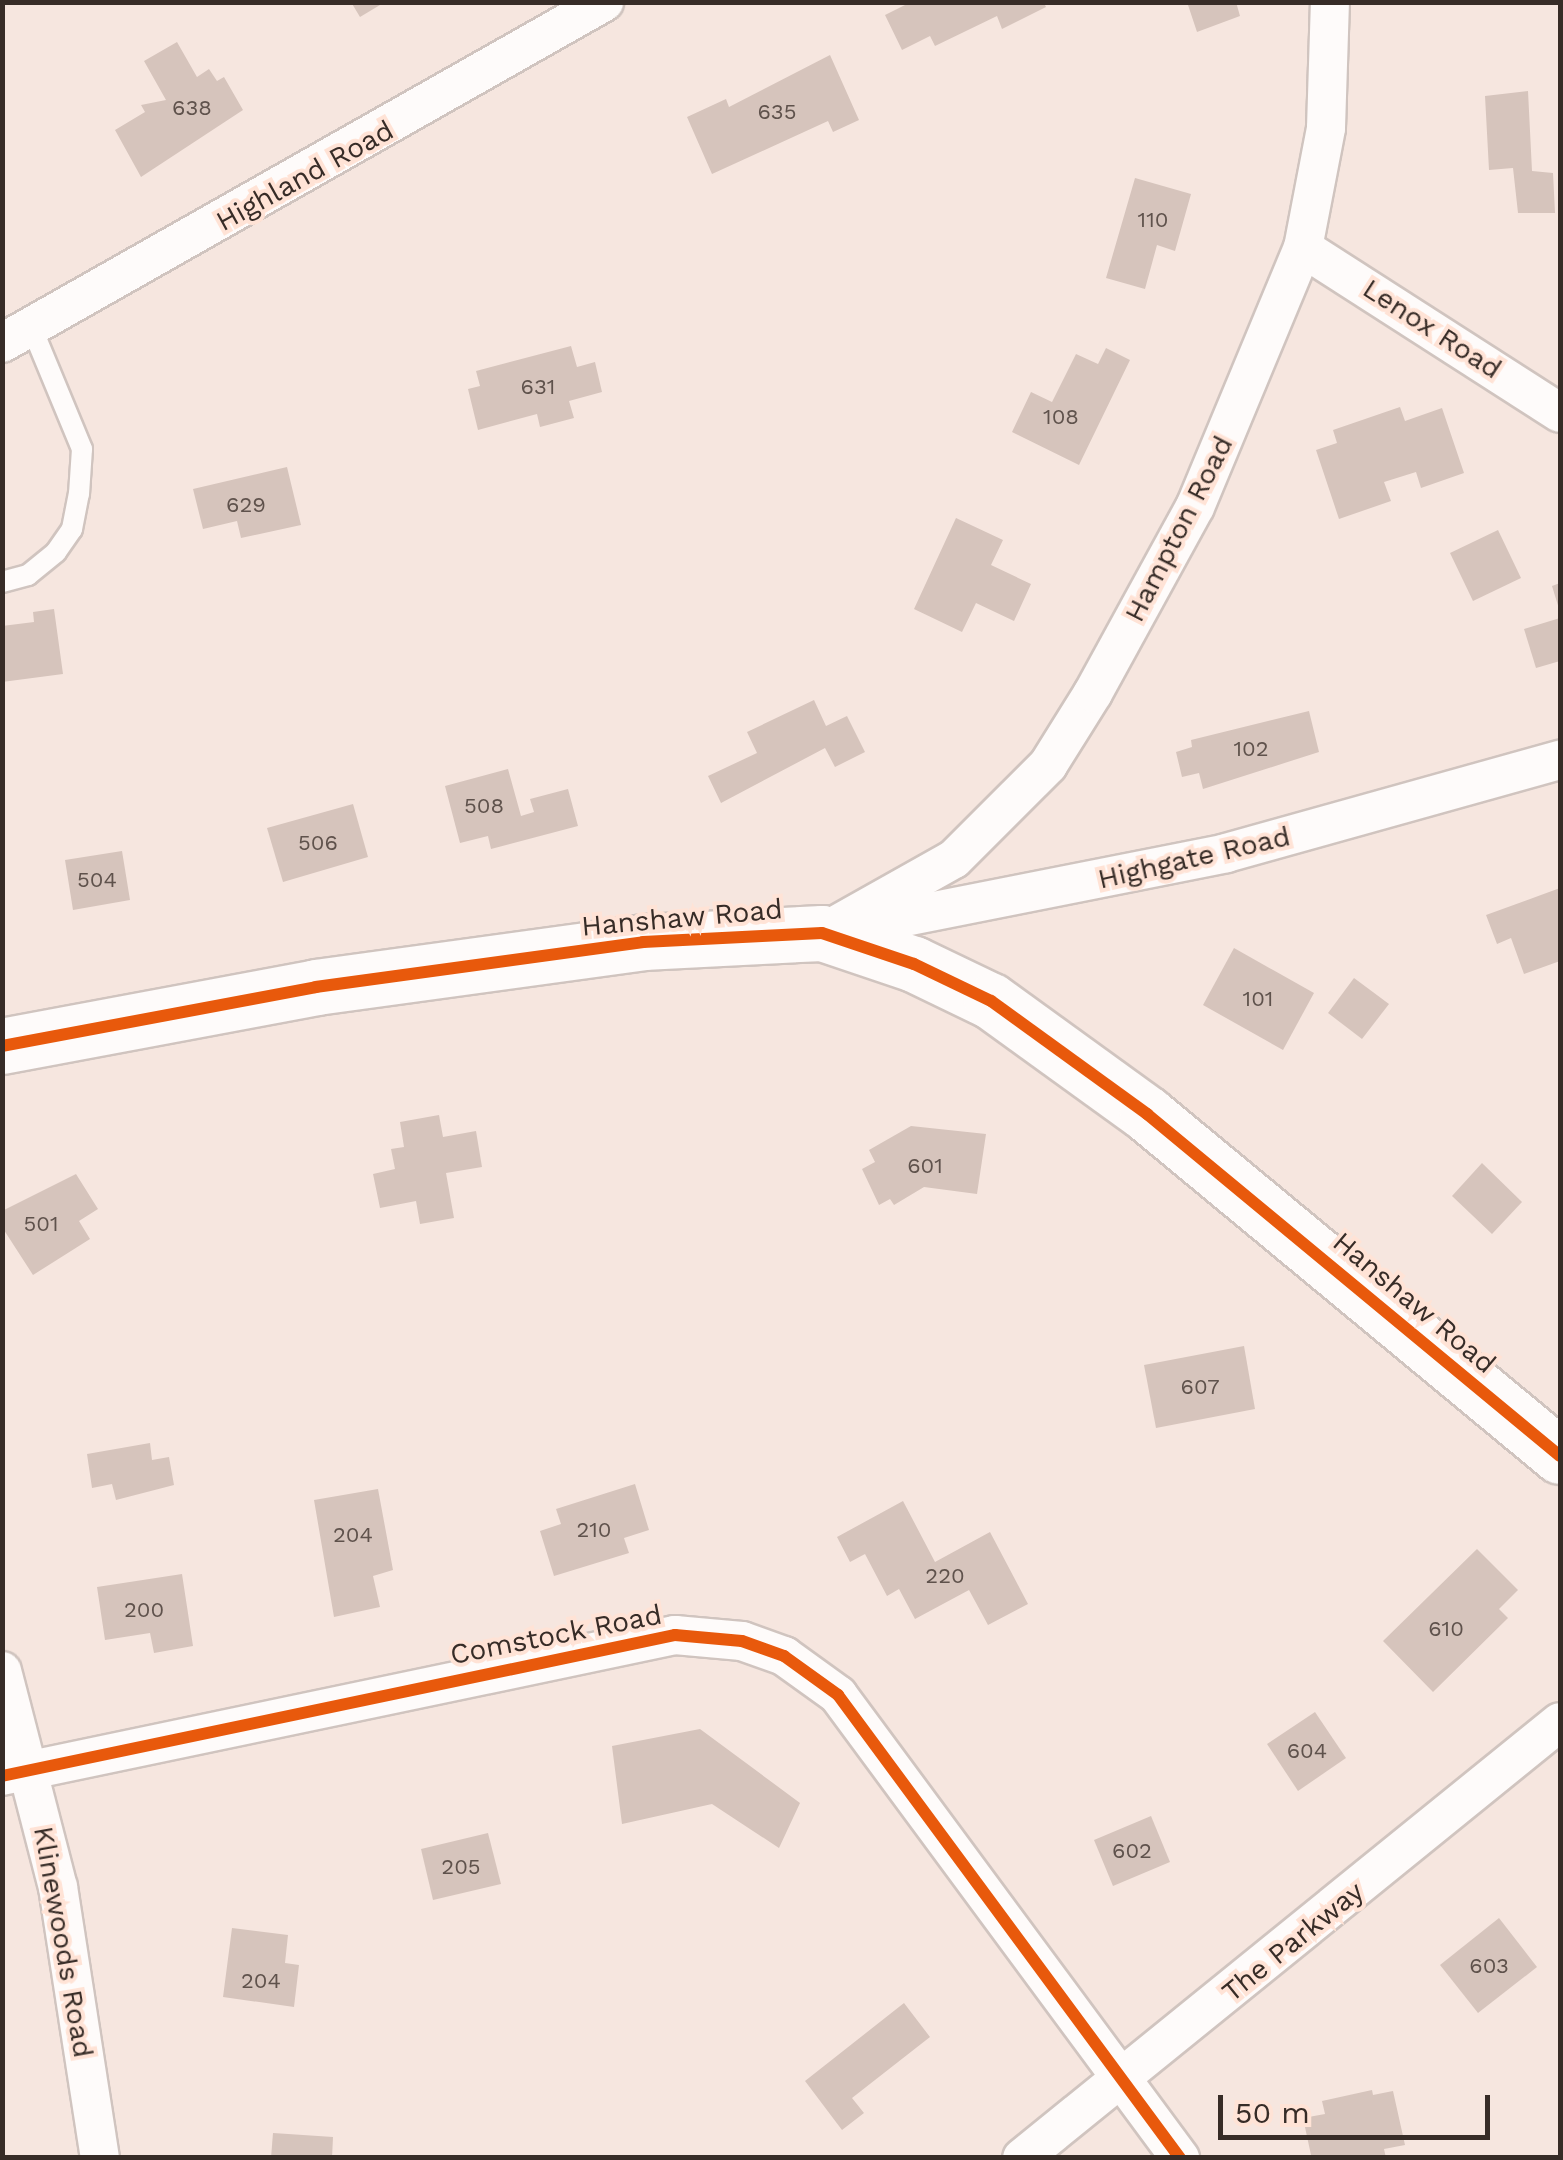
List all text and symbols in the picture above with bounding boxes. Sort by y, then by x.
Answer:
house number: 638 [172,95,212,121]
house number: 635 [757,99,797,125]
street label: Highland Road [211,113,399,239]
house number: 110 [1138,207,1168,233]
street label: Lenox Road [1356,272,1508,386]
house number: 631 [521,374,555,400]
house number: 108 [1043,404,1079,430]
street label: Hampton Road [1118,430,1240,628]
house number: 629 [226,492,266,518]
house number: 102 [1233,736,1269,762]
house number: 508 [464,793,504,819]
street label: Highgate Road [1095,820,1293,896]
house number: 506 [298,830,338,856]
house number: 504 [77,867,117,893]
street label: Hanshaw Road [580,892,784,944]
house number: 101 [1243,986,1273,1012]
house number: 601 [907,1153,943,1179]
house number: 501 [23,1211,59,1237]
street label: Hanshaw Road [1326,1225,1502,1381]
house number: 607 [1181,1374,1219,1400]
house number: 210 [576,1517,612,1543]
house number: 204 [333,1522,373,1548]
house number: 220 [925,1563,965,1589]
house number: 200 [124,1597,164,1623]
street label: Comstock Road [447,1598,665,1672]
house number: 610 [1428,1616,1464,1642]
house number: 604 [1287,1738,1327,1764]
street label: Klinewoods Road [26,1824,100,2060]
house number: 602 [1112,1838,1152,1864]
house number: 205 [441,1854,481,1880]
street label: The Parkway [1216,1875,1370,2009]
house number: 603 [1469,1953,1509,1979]
house number: 204 [241,1968,281,1994]
scale bar [1223,2075,1496,2137]
text: 50 m [1235,2095,1310,2130]

